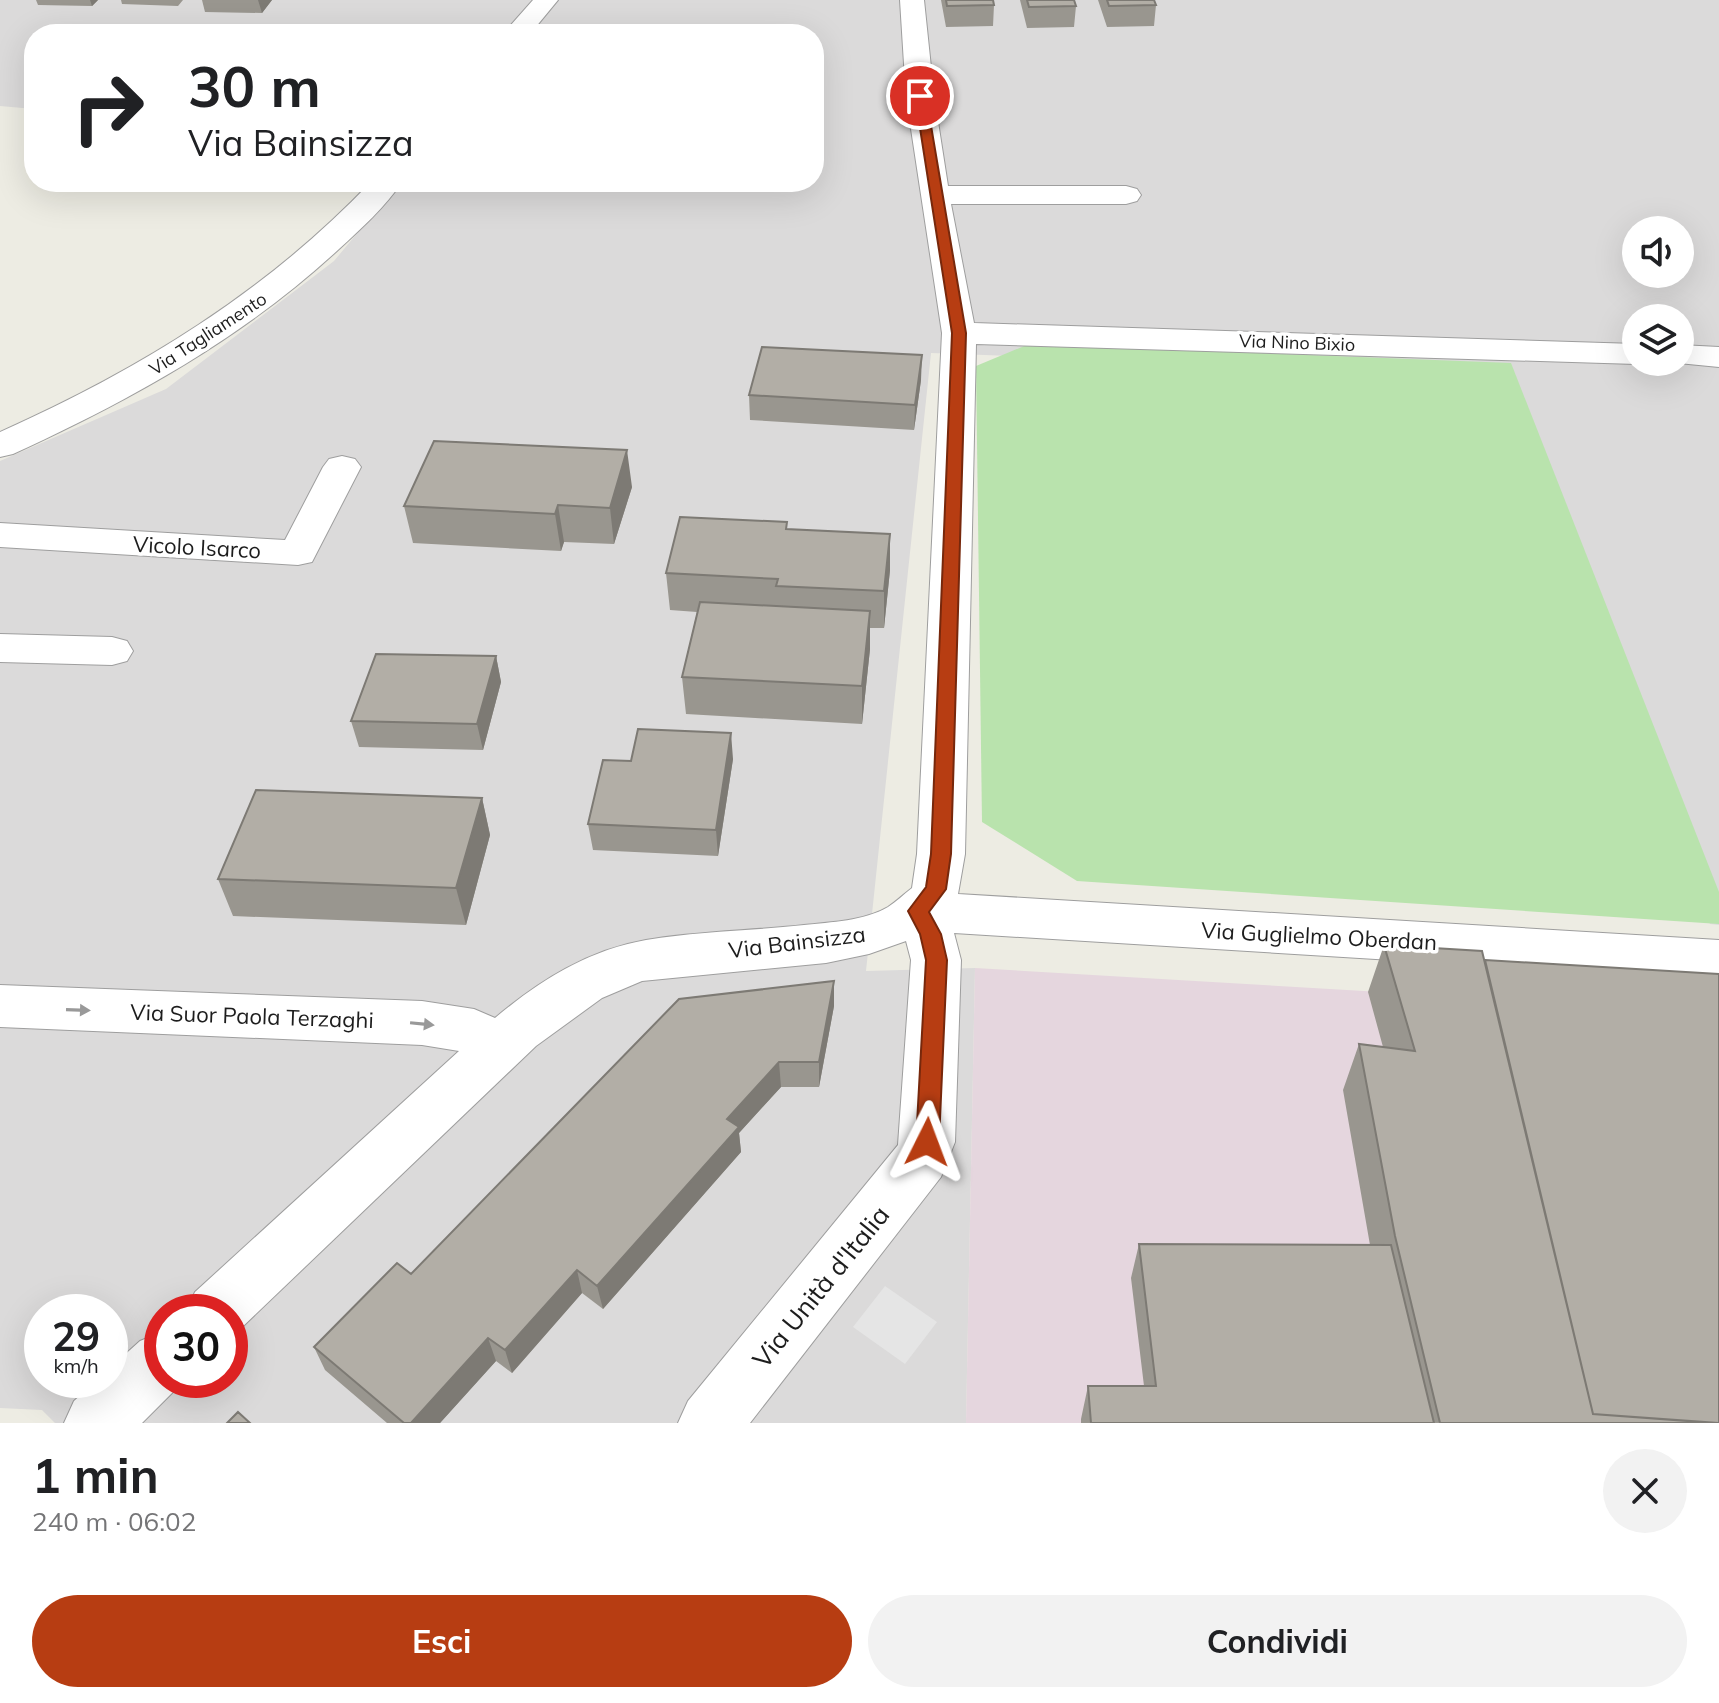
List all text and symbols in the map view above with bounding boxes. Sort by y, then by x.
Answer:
text: 30 m [188,51,321,121]
icon: right [56,56,160,160]
pin [886,62,954,130]
icon: arrive [898,74,942,118]
text: Via Bainsizza [188,120,414,165]
map controls [1622,216,1694,376]
button: sound [1622,216,1694,288]
street label: Via Tagliamento [145,287,271,380]
button: layers [1622,304,1694,376]
street label: Via Nino Bixio [1238,329,1356,356]
street label: Vicolo Isarco [132,530,262,564]
street label: Via Guglielmo Oberdan [1200,916,1438,956]
street label: Via Bainsizza [727,920,867,964]
street label: Via Suor Paola Terzaghi [130,998,374,1034]
one-way arrow [66,1003,91,1016]
one-way arrow [410,1017,435,1030]
position arrow [885,1100,969,1184]
street label: Via Unità d'Italia [745,1199,896,1375]
speed limit sign: 30 [144,1294,248,1398]
text: 29 [52,1311,100,1361]
text: km/h [53,1353,99,1378]
text: 1 min [32,1445,159,1505]
button: close [1603,1449,1687,1533]
text: 240 m · 06:02 [32,1505,196,1538]
button: Esci [32,1595,852,1687]
button: Condividi [868,1595,1687,1687]

